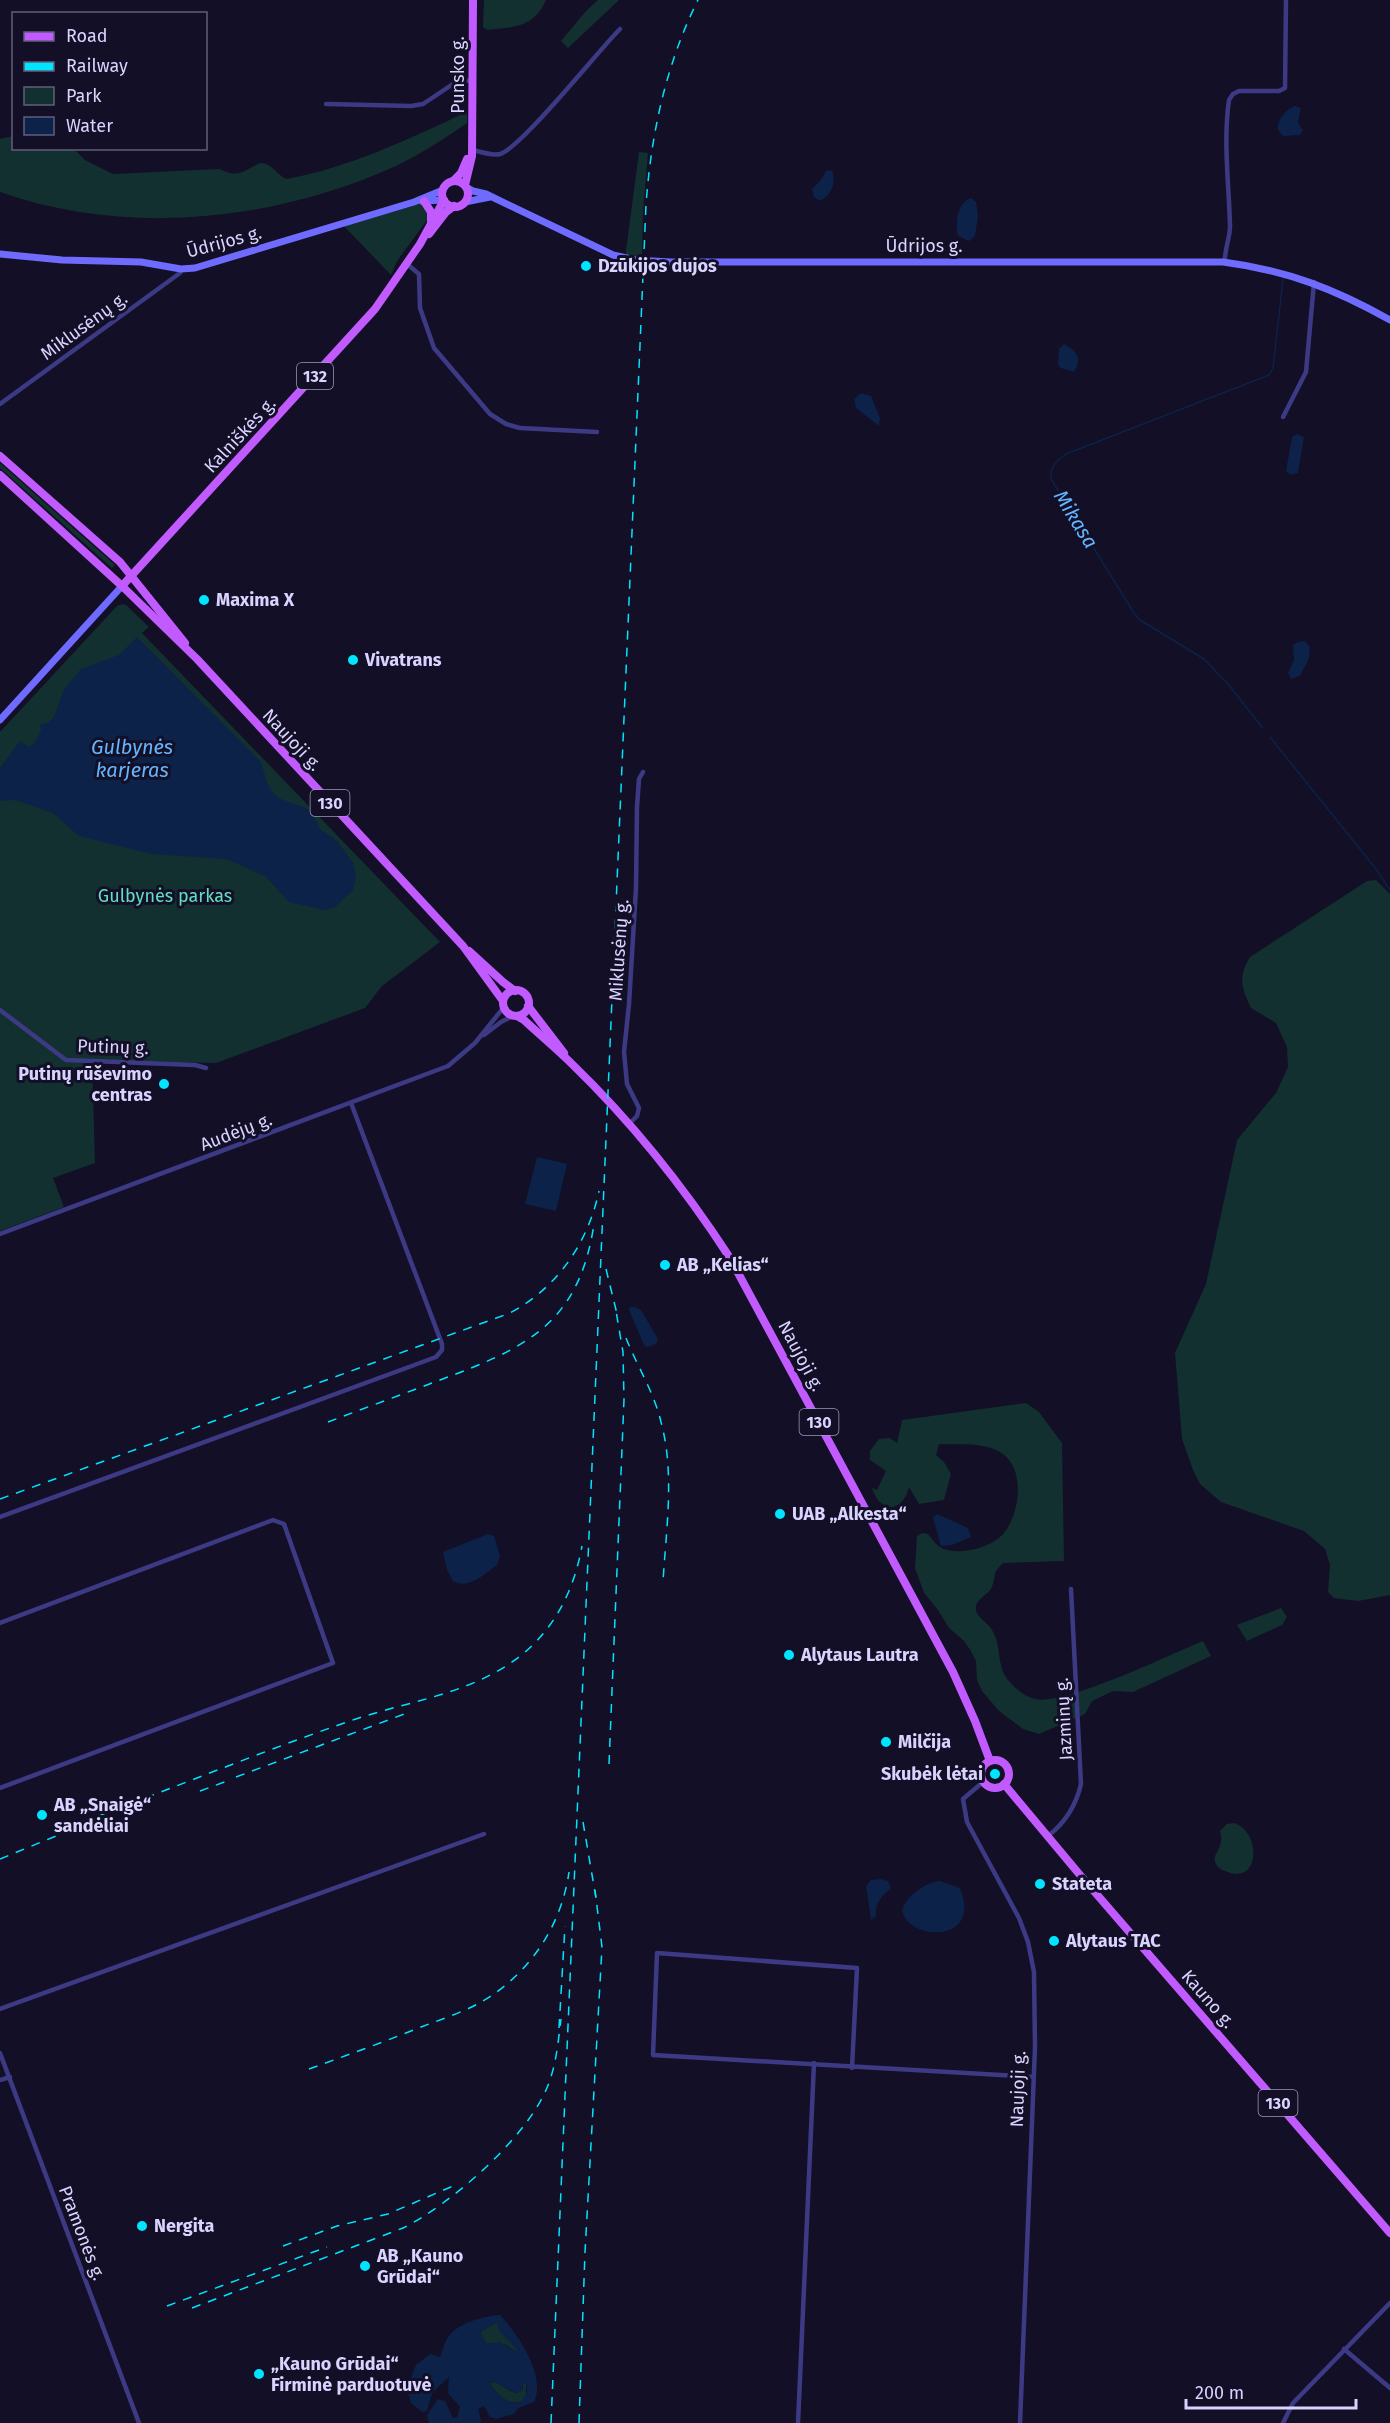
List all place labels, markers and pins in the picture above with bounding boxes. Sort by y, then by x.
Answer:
place label: Dzūkijos dujos [598,255,717,277]
marker: Dzūkijos dujos [579,259,593,273]
place label: Maxima X [216,589,295,611]
marker: Maxima X [197,593,211,607]
place label: Vivatrans [364,649,442,671]
marker: Vivatrans [346,653,360,667]
place label: Putinų rūševimo centras [18,1063,152,1106]
marker: Putinų rūševimo centras [157,1077,171,1091]
place label: AB „Kelias“ [676,1254,769,1276]
marker: AB „Kelias“ [658,1258,672,1272]
place label: UAB „Alkesta“ [792,1503,907,1525]
marker: UAB „Alkesta“ [773,1507,787,1521]
place label: Alytaus Lautra [800,1644,919,1666]
marker: Alytaus Lautra [782,1648,796,1662]
place label: Milčija [898,1731,951,1753]
marker: Milčija [879,1735,893,1749]
place label: Skubėk lėtai [881,1763,983,1785]
marker: Skubėk lėtai [988,1767,1002,1781]
place label: AB „Snaigė“ sandėliai [53,1794,151,1837]
marker: AB „Snaigė“ sandėliai [35,1808,49,1822]
place label: Stateta [1052,1873,1112,1895]
marker: Stateta [1033,1877,1047,1891]
place label: Alytaus TAC [1065,1930,1161,1952]
marker: Alytaus TAC [1047,1934,1061,1948]
place label: Nergita [154,2215,215,2237]
marker: Nergita [135,2219,149,2233]
place label: AB „Kauno Grūdai“ [376,2245,463,2288]
marker: AB „Kauno Grūdai“ [358,2259,372,2273]
place label: „Kauno Grūdai“ Firminė parduotuvė [271,2353,431,2396]
marker: „Kauno Grūdai“ Firminė parduotuvė [252,2367,266,2381]

